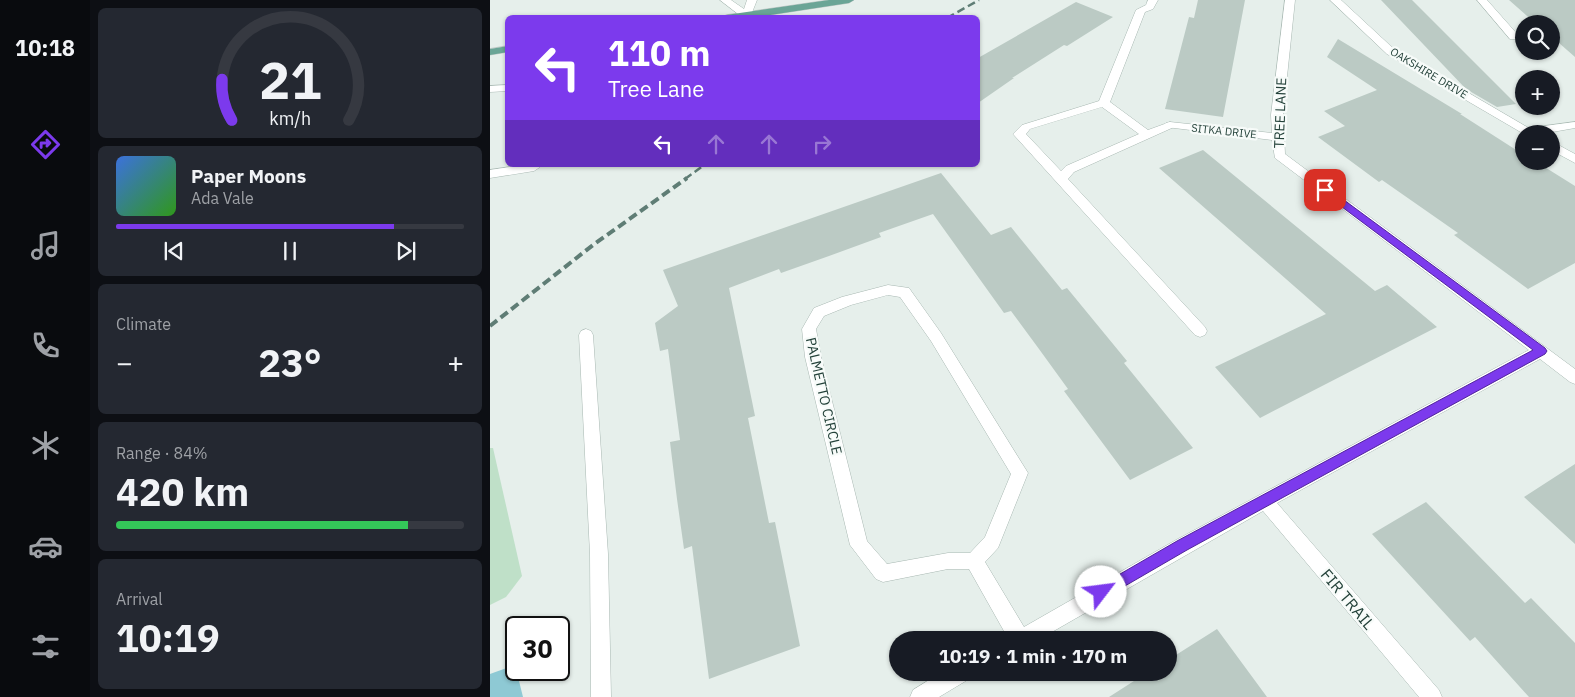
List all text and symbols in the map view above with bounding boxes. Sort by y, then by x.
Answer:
map controls [1515,15,1560,170]
button: search [1515,15,1560,60]
text: 110 m [608,30,711,76]
text: 10:18 [15,33,75,62]
icon: left [525,35,590,100]
street label: OAKSHIRE DRIVE [1388,44,1470,102]
text: 21 [259,46,321,113]
button: + [1515,70,1560,115]
text: Tree Lane [608,74,704,103]
street label: TREE LANE [1270,77,1290,149]
text: km/h [269,107,311,130]
street label: SITKA DRIVE [1191,121,1257,141]
button: − [1515,125,1560,170]
icon: directions [28,127,63,162]
icon: left [649,130,677,158]
icon: ahead [702,130,730,158]
icon: ahead [755,130,783,158]
icon: right [808,130,836,158]
text: Paper Moons [191,164,306,188]
pin [1304,169,1346,211]
icon: arrive [1311,176,1339,204]
text: Ada Vale [191,188,254,208]
icon: music [28,228,63,263]
icon: previous [160,237,188,265]
icon: pause [276,237,304,265]
icon: next [392,237,420,265]
text: Climate [116,314,171,334]
icon: phone [28,328,63,363]
street label: PALMETTO CIRCLE [802,336,846,456]
text: 23° [258,338,322,387]
text: − [116,344,133,381]
text: + [447,344,464,381]
icon: climate [28,428,63,463]
text: Range · 84% [116,443,208,463]
text: 420 km [116,467,249,516]
icon: car [28,529,63,564]
street label: FIR TRAIL [1317,564,1379,634]
position arrow [1074,565,1126,617]
text: Arrival [116,589,163,609]
text: 10:19 [116,613,220,662]
speed limit sign: 30 [505,616,570,681]
icon: filters [28,629,63,664]
text: 10:19 · 1 min · 170 m [939,644,1127,668]

